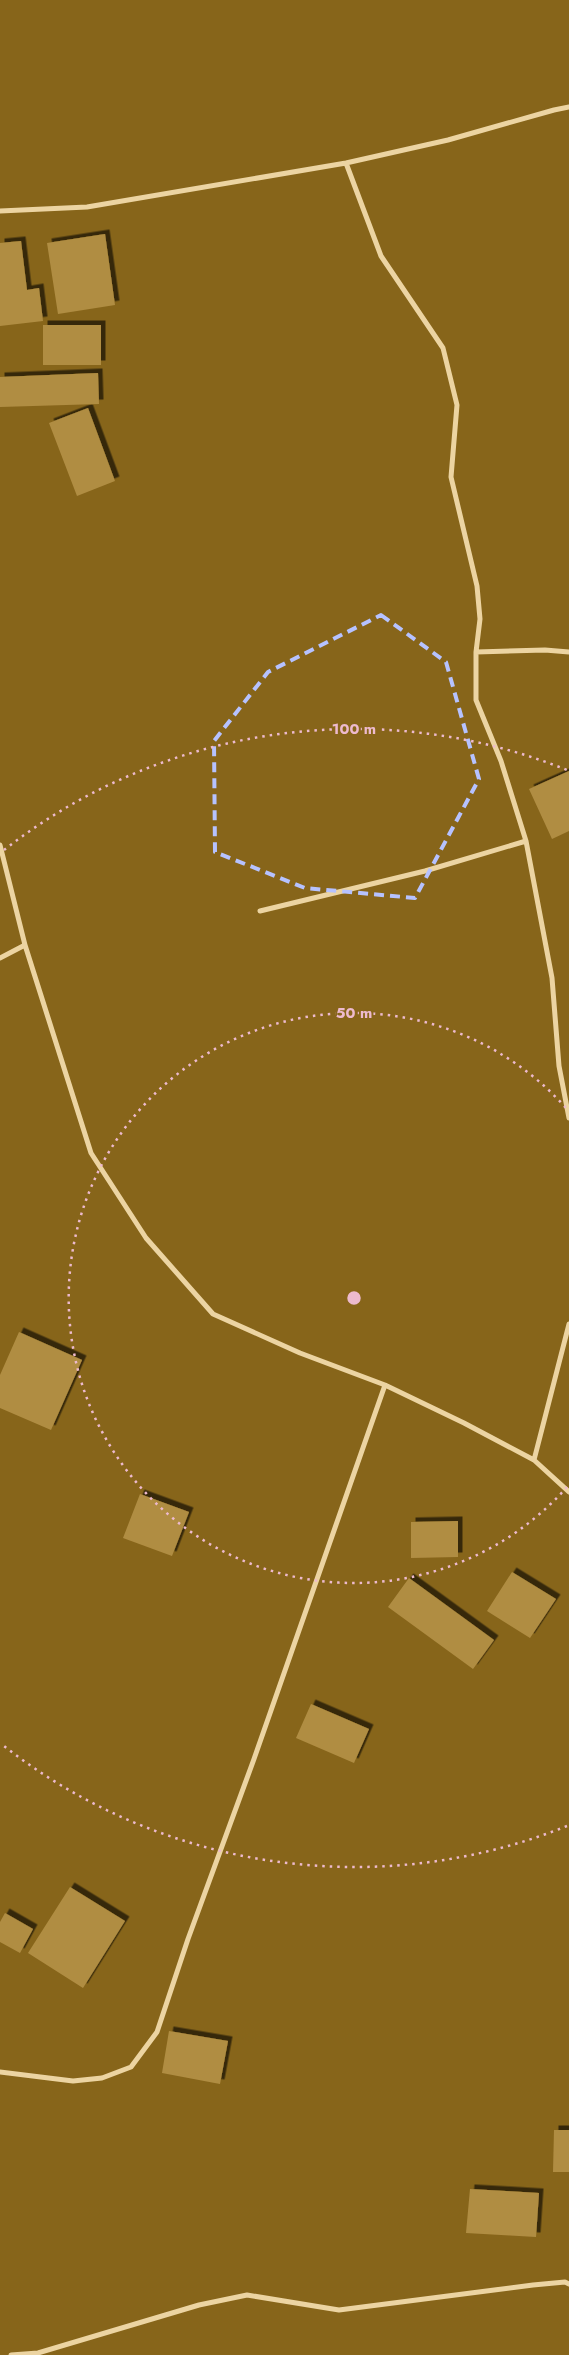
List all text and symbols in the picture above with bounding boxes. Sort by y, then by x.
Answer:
text: 100 m [332,718,376,740]
text: 50 m [336,1002,372,1024]
centre of rings [345,1289,363,1307]

